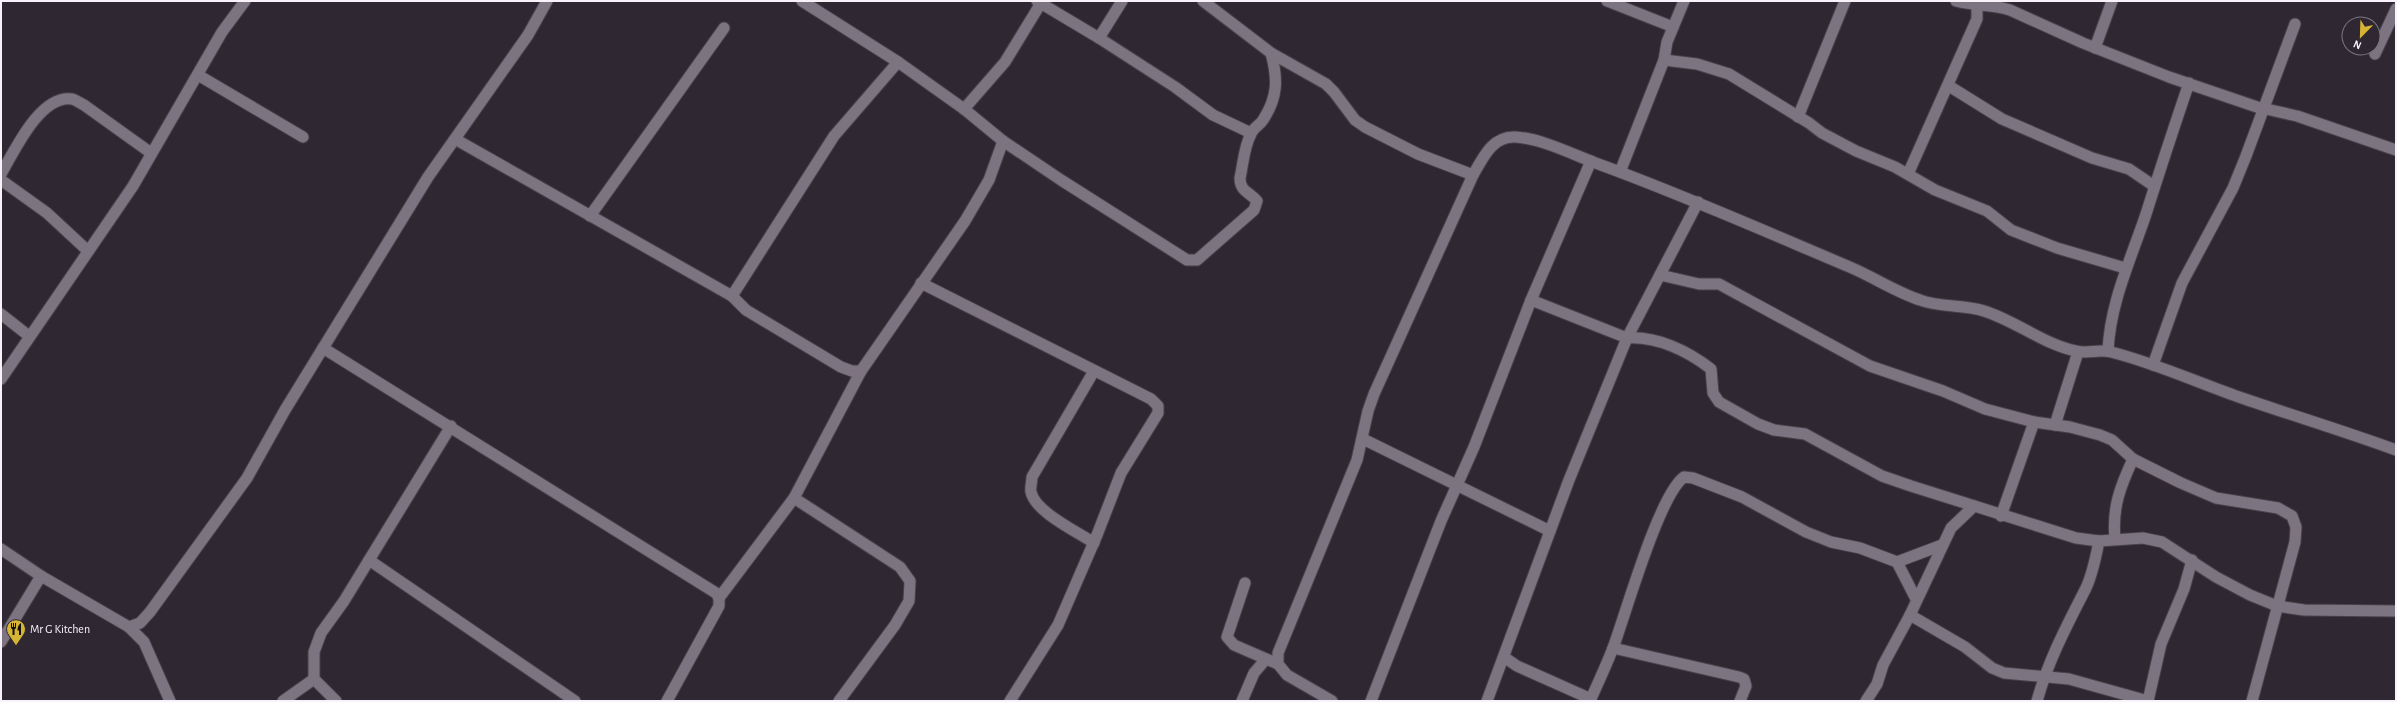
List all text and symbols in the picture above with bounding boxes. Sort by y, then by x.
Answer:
north arrow [2341,16,2381,56]
text: N [2352,38,2363,51]
restaurant icon: Mr G Kitchen [5,618,27,646]
place label: Mr G Kitchen [30,623,90,635]

